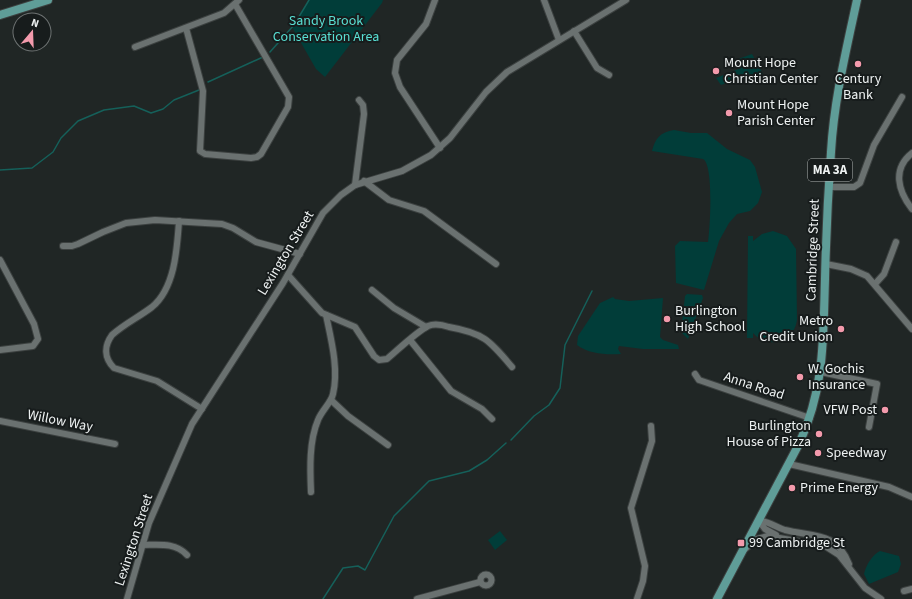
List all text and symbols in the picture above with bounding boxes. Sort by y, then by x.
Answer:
park label: Sandy Brook Conservation Area [273,11,379,47]
north arrow [12,12,52,52]
text: N [29,15,41,31]
place label: Mount Hope Christian Center [724,53,818,89]
marker: Century Bank [853,59,863,69]
marker: Mount Hope Christian Center [711,66,721,76]
place label: Century Bank [835,69,882,105]
place label: Mount Hope Parish Center [737,95,815,131]
marker: Mount Hope Parish Center [724,108,734,118]
road number: MA 3A [808,159,852,181]
street label: Cambridge Street [801,198,825,301]
street label: Lexington Street [253,207,319,299]
place label: Burlington High School [675,301,746,337]
place label: Metro Credit Union [759,311,833,347]
marker: Burlington High School [662,314,672,324]
marker: Metro Credit Union [836,324,846,334]
place label: W. Gochis Insurance [808,359,865,395]
street label: Anna Road [721,367,787,405]
marker: W. Gochis Insurance [795,372,805,382]
place label: VFW Post [824,400,877,420]
street label: Willow Way [26,405,95,437]
marker: VFW Post [880,405,890,415]
place label: Burlington House of Pizza [727,416,811,452]
marker: Burlington House of Pizza [814,429,824,439]
place label: Speedway [826,443,887,463]
marker: Speedway [813,448,823,458]
place label: Prime Energy [800,478,879,498]
marker: Prime Energy [787,483,797,493]
street label: Lexington Street [110,491,158,589]
place label: 99 Cambridge St [749,533,845,553]
marker: 99 Cambridge St [736,538,746,548]

